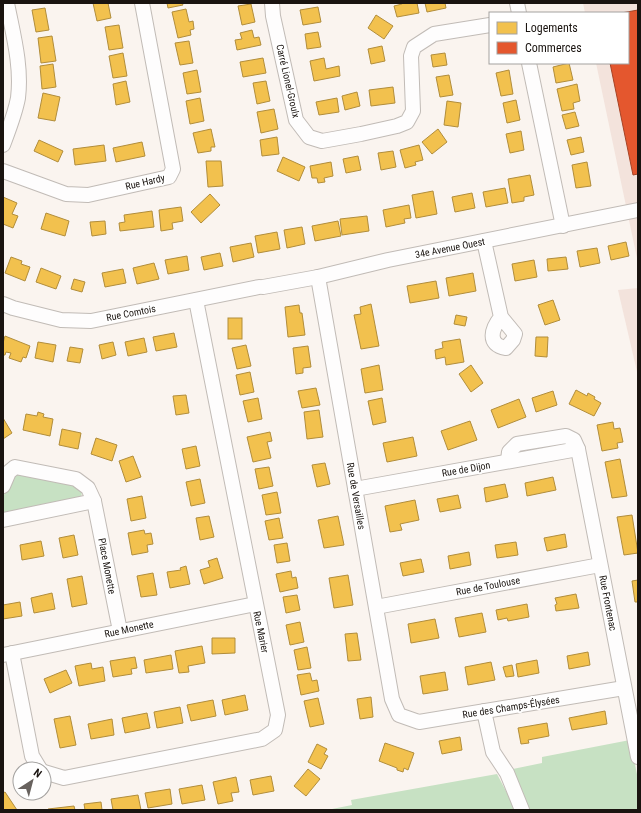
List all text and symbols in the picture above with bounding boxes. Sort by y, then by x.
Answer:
legend [489,12,629,64]
text: Logements [525,21,578,35]
text: Commerces [525,41,582,55]
street label: Carré Lionel-Groulx [274,43,302,119]
street label: Rue Hardy [124,172,166,192]
street label: 34e Avenue Ouest [414,236,486,260]
street label: Rue Comtois [105,303,157,323]
street label: Rue de Dijon [441,459,491,479]
street label: Rue de Versailles [345,462,367,531]
street label: Place Monette [96,537,118,595]
street label: Rue de Toulouse [455,574,521,598]
street label: Rue Frontenac [597,574,619,632]
street label: Rue Marier [251,610,271,654]
street label: Rue Monette [103,618,155,640]
street label: Rue des Champs-Élysées [461,693,561,720]
north arrow [12,761,52,801]
text: N [31,766,44,781]

